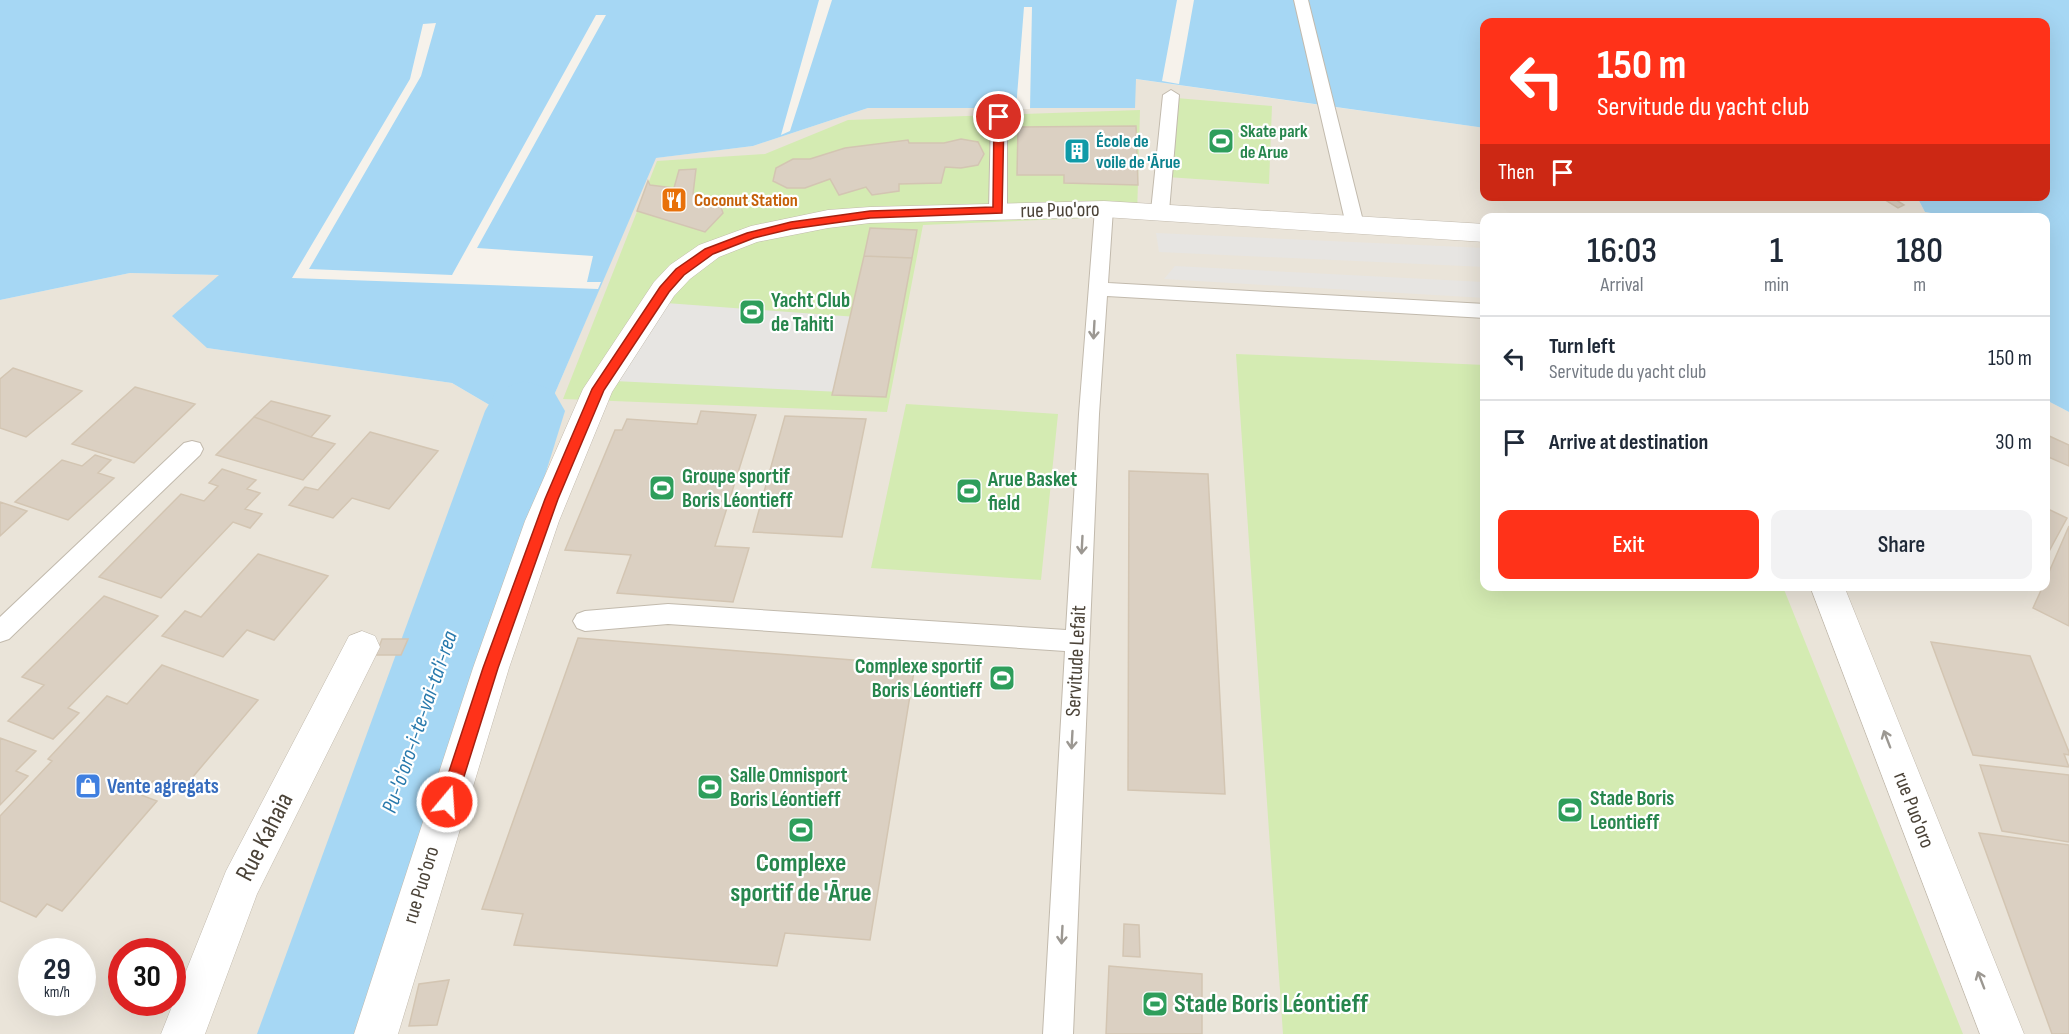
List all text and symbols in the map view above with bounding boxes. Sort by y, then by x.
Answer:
text: 150 m [1597,40,1686,91]
icon: left [1498,42,1576,120]
pin [973,91,1024,142]
text: Servitude du yacht club [1597,91,1809,123]
icon: arrive [982,100,1015,133]
place label: Skate park de Arue [1240,121,1308,163]
sports icon: Skate park de Arue [1206,126,1236,156]
place label: École de voile de 'Ārue [1096,131,1181,173]
building icon: École de voile de 'Ārue [1062,136,1092,166]
icon: arrive [1546,156,1579,189]
text: Then [1498,159,1534,186]
restaurant icon: Coconut Station [659,185,689,215]
place label: Coconut Station [694,190,798,211]
street label: rue Puo'oro [1020,197,1100,223]
text: 16:03 [1587,230,1657,273]
text: 1 [1770,230,1783,273]
text: 180 [1896,230,1943,273]
text: Arrival [1601,273,1644,297]
text: min [1764,273,1789,297]
text: m [1913,273,1926,297]
place label: Yacht Club de Tahiti [771,288,850,337]
sports icon: Yacht Club de Tahiti [737,297,767,327]
one-way arrow [1089,319,1100,339]
text: Turn left [1549,333,1615,360]
icon: left [1498,342,1531,375]
text: 150 m [1988,345,2032,372]
text: Servitude du yacht club [1549,360,1706,384]
icon: arrive [1498,426,1531,459]
text: Arrive at destination [1549,429,1708,456]
text: 30 m [1995,429,2032,456]
place label: Groupe sportif Boris Léontieff [682,464,793,513]
place label: Arue Basket field [987,467,1077,516]
sports icon: Groupe sportif Boris Léontieff [647,473,677,503]
sports icon: Arue Basket field [954,476,984,506]
button: Exit [1498,510,1759,579]
button: Share [1771,510,2032,579]
one-way arrow [1077,535,1088,555]
street label: Servitude Lefait [1061,605,1091,717]
water label: Pu-'o'oro-i-te-vai-ta'i-rea [376,627,464,817]
place label: Complexe sportif Boris Léontieff [855,654,983,703]
sports icon: Complexe sportif Boris Léontieff [987,663,1017,693]
one-way arrow [1066,730,1077,750]
one-way arrow [1880,731,1891,749]
place label: Salle Omnisport Boris Léontieff [730,763,847,812]
street label: rue Puo'oro [1888,768,1940,852]
position arrow [415,770,479,834]
shop icon: Vente agregats [73,771,103,801]
sports icon: Salle Omnisport Boris Léontieff [695,772,725,802]
place label: Vente agregats [107,774,219,799]
place label: Stade Boris Leontieff [1590,786,1674,835]
street label: Rue Kahaia [230,788,300,886]
sports icon: Stade Boris Leontieff [1555,795,1585,825]
sports icon: Complexe sportif de 'Ārue [786,815,816,845]
street label: rue Puo'oro [397,843,445,927]
place label: Complexe sportif de 'Ārue [730,848,872,909]
one-way arrow [1056,924,1067,944]
speed limit sign: 30 [108,938,186,1016]
text: 29 [43,952,71,988]
one-way arrow [1975,971,1986,989]
text: km/h [44,983,70,1002]
sports icon: Stade Boris Léontieff [1140,989,1170,1019]
place label: Stade Boris Léontieff [1174,989,1369,1020]

